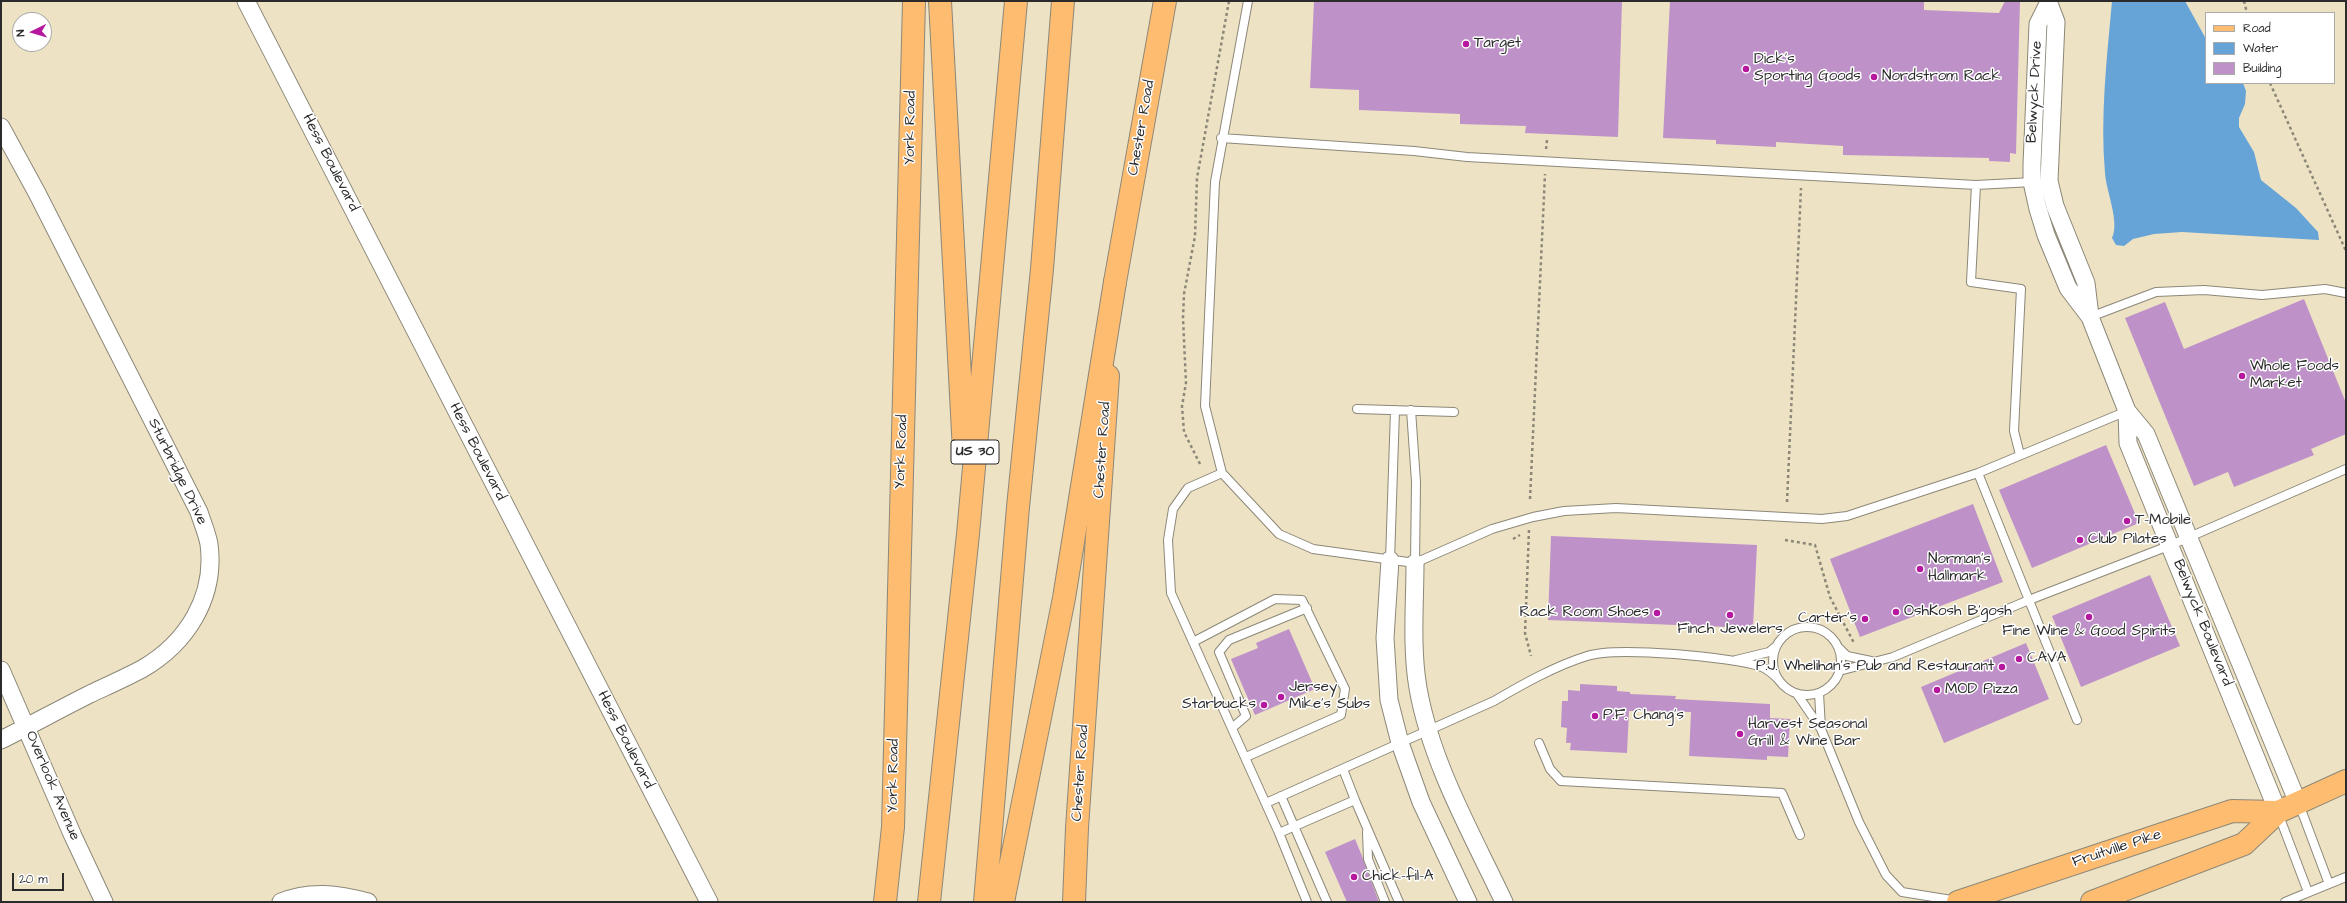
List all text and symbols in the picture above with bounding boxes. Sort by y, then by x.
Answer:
north arrow [12,12,52,52]
legend [2205,12,2335,84]
text: Road [2243,20,2271,37]
text: N [13,29,28,37]
place label: Target [1474,35,1521,53]
marker: Target [1461,39,1471,49]
street label: Belwyck Drive [2023,40,2047,144]
text: Water [2243,40,2278,57]
place label: Dick's Sporting Goods [1754,51,1861,86]
text: Building [2243,60,2281,77]
marker: Dick's Sporting Goods [1741,64,1751,74]
place label: Nordstrom Rack [1882,68,2001,86]
marker: Nordstrom Rack [1869,72,1879,82]
street label: Chester Road [1125,79,1159,177]
street label: York Road [901,91,921,165]
street label: Hess Boulevard [298,111,362,215]
place label: Whole Foods Market [2250,358,2339,393]
marker: Whole Foods Market [2237,371,2247,381]
street label: Hess Boulevard [445,400,509,504]
street label: Chester Road [1091,401,1115,499]
street label: York Road [892,415,912,489]
street label: Sturbridge Drive [143,416,211,528]
road number: US 30 [951,440,999,464]
place label: T-Mobile [2135,512,2191,530]
marker: T-Mobile [2122,516,2132,526]
place label: Club Pilates [2088,531,2167,549]
marker: Club Pilates [2075,535,2085,545]
place label: Norman's Hallmark [1928,551,1991,586]
street label: Belwyck Boulevard [2168,557,2236,689]
marker: Norman's Hallmark [1915,564,1925,574]
place label: OshKosh B'gosh [1904,603,2012,621]
place label: Rack Room Shoes [1520,604,1649,622]
marker: OshKosh B'gosh [1891,607,1901,617]
marker: Rack Room Shoes [1652,608,1662,618]
marker: Finch Jewelers [1725,610,1735,620]
place label: Carter's [1798,610,1857,628]
marker: Fine Wine & Good Spirits [2084,612,2094,622]
marker: Carter's [1860,614,1870,624]
place label: Finch Jewelers [1677,621,1783,639]
place label: Fine Wine & Good Spirits [2002,623,2176,641]
place label: CAVA [2027,650,2066,668]
marker: CAVA [2014,654,2024,664]
place label: P.J. Whelihan's Pub and Restaurant [1756,658,1994,676]
marker: P.J. Whelihan's Pub and Restaurant [1997,662,2007,672]
place label: Jersey Mike's Subs [1289,679,1370,714]
place label: MOD Pizza [1945,681,2018,699]
marker: MOD Pizza [1932,685,1942,695]
street label: Hess Boulevard [593,688,657,792]
marker: Jersey Mike's Subs [1276,692,1286,702]
place label: Starbucks [1182,696,1256,714]
marker: Starbucks [1259,700,1269,710]
place label: P.F. Chang's [1603,707,1684,725]
marker: P.F. Chang's [1590,711,1600,721]
place label: Harvest Seasonal Grill & Wine Bar [1748,716,1867,751]
street label: Chester Road [1069,724,1093,822]
street label: Overlook Avenue [21,728,83,844]
marker: Harvest Seasonal Grill & Wine Bar [1735,729,1745,739]
street label: York Road [884,739,904,813]
street label: Fruitville Pike [2070,826,2164,872]
scale bar [14,865,66,891]
place label: Chick-fil-A [1362,868,1433,886]
text: 20 m [19,871,48,888]
marker: Chick-fil-A [1349,872,1359,882]

